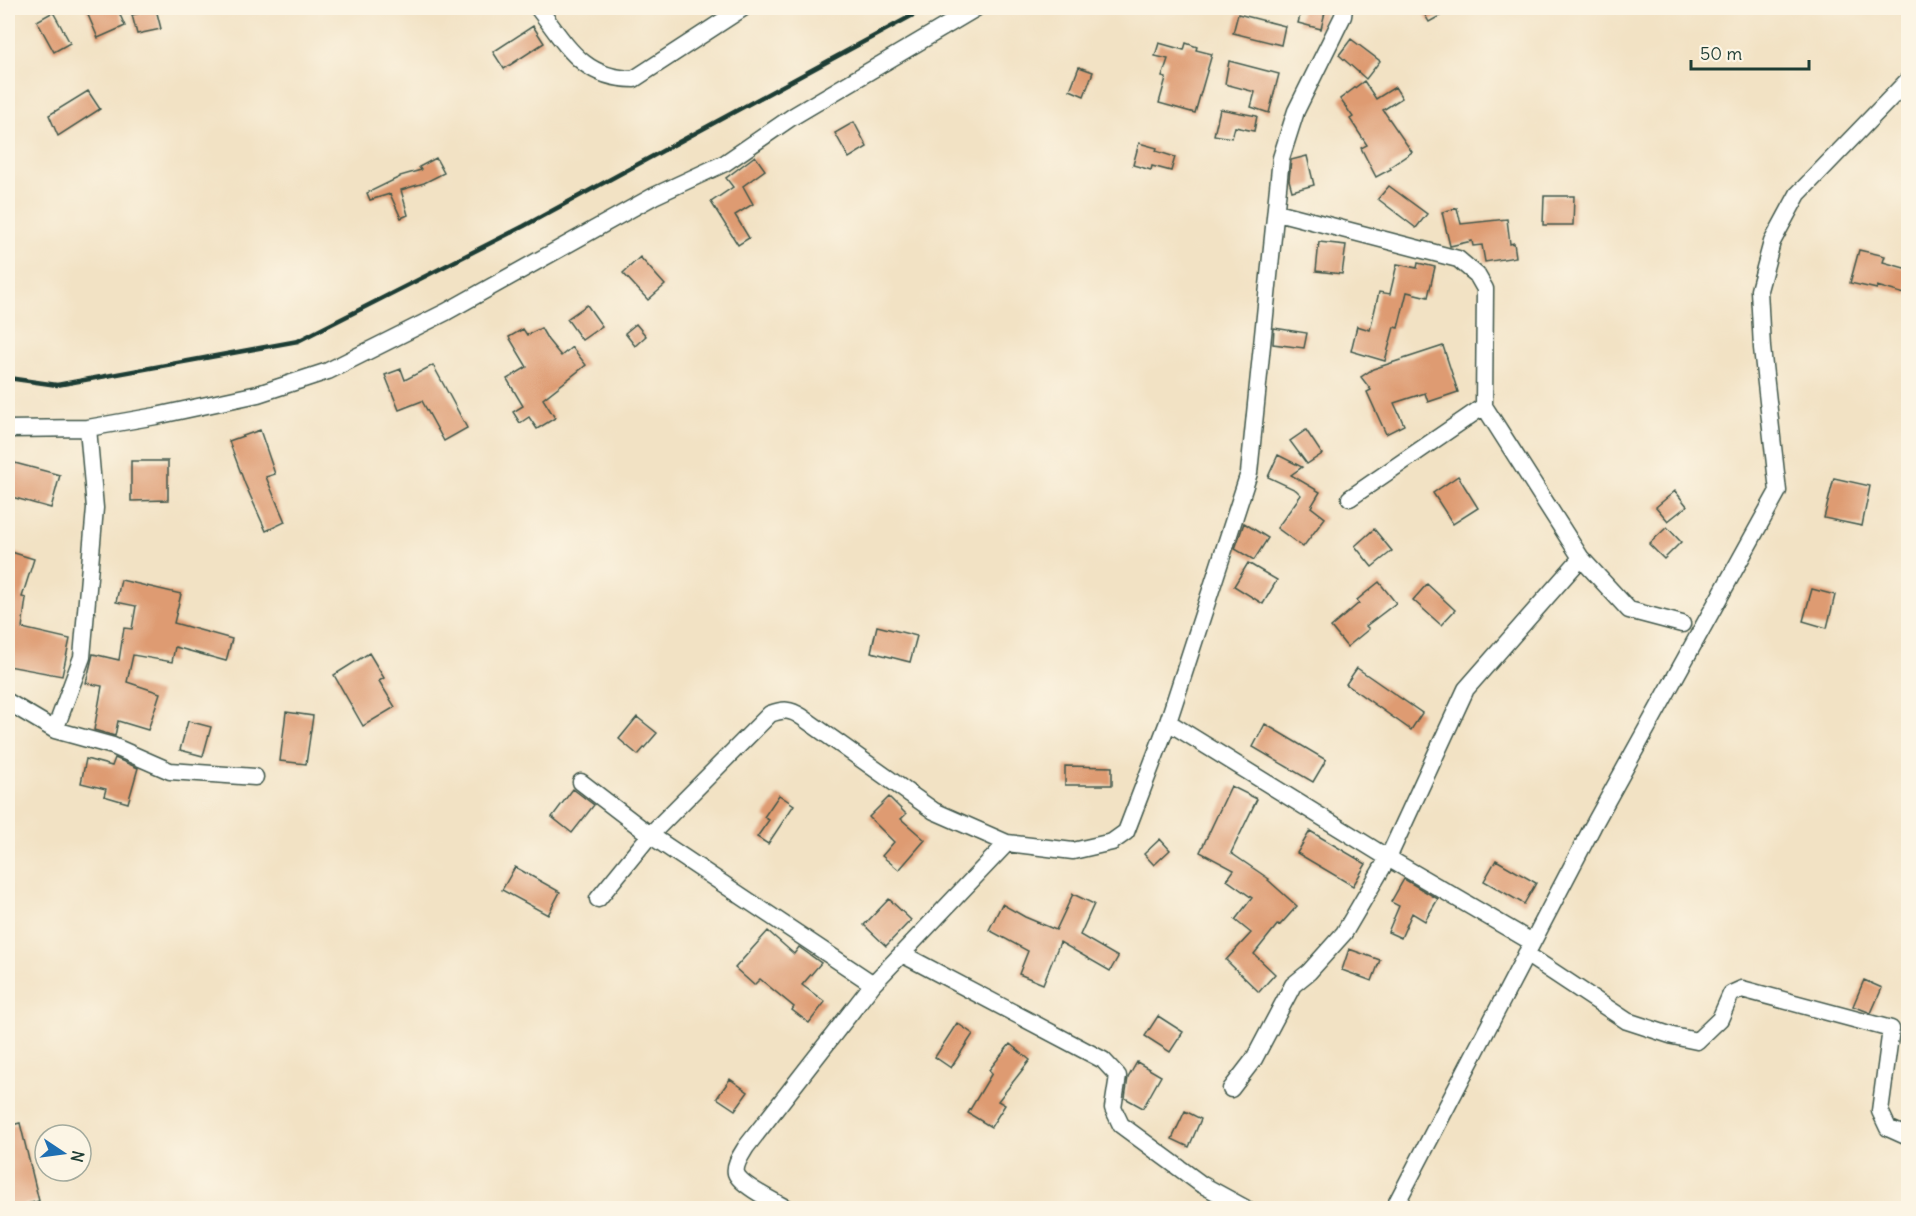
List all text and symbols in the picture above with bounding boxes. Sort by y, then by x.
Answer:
scale bar [1691,33,1810,71]
text: 50 m [1700,42,1742,65]
north arrow [33,1123,93,1183]
text: N [67,1149,89,1164]

